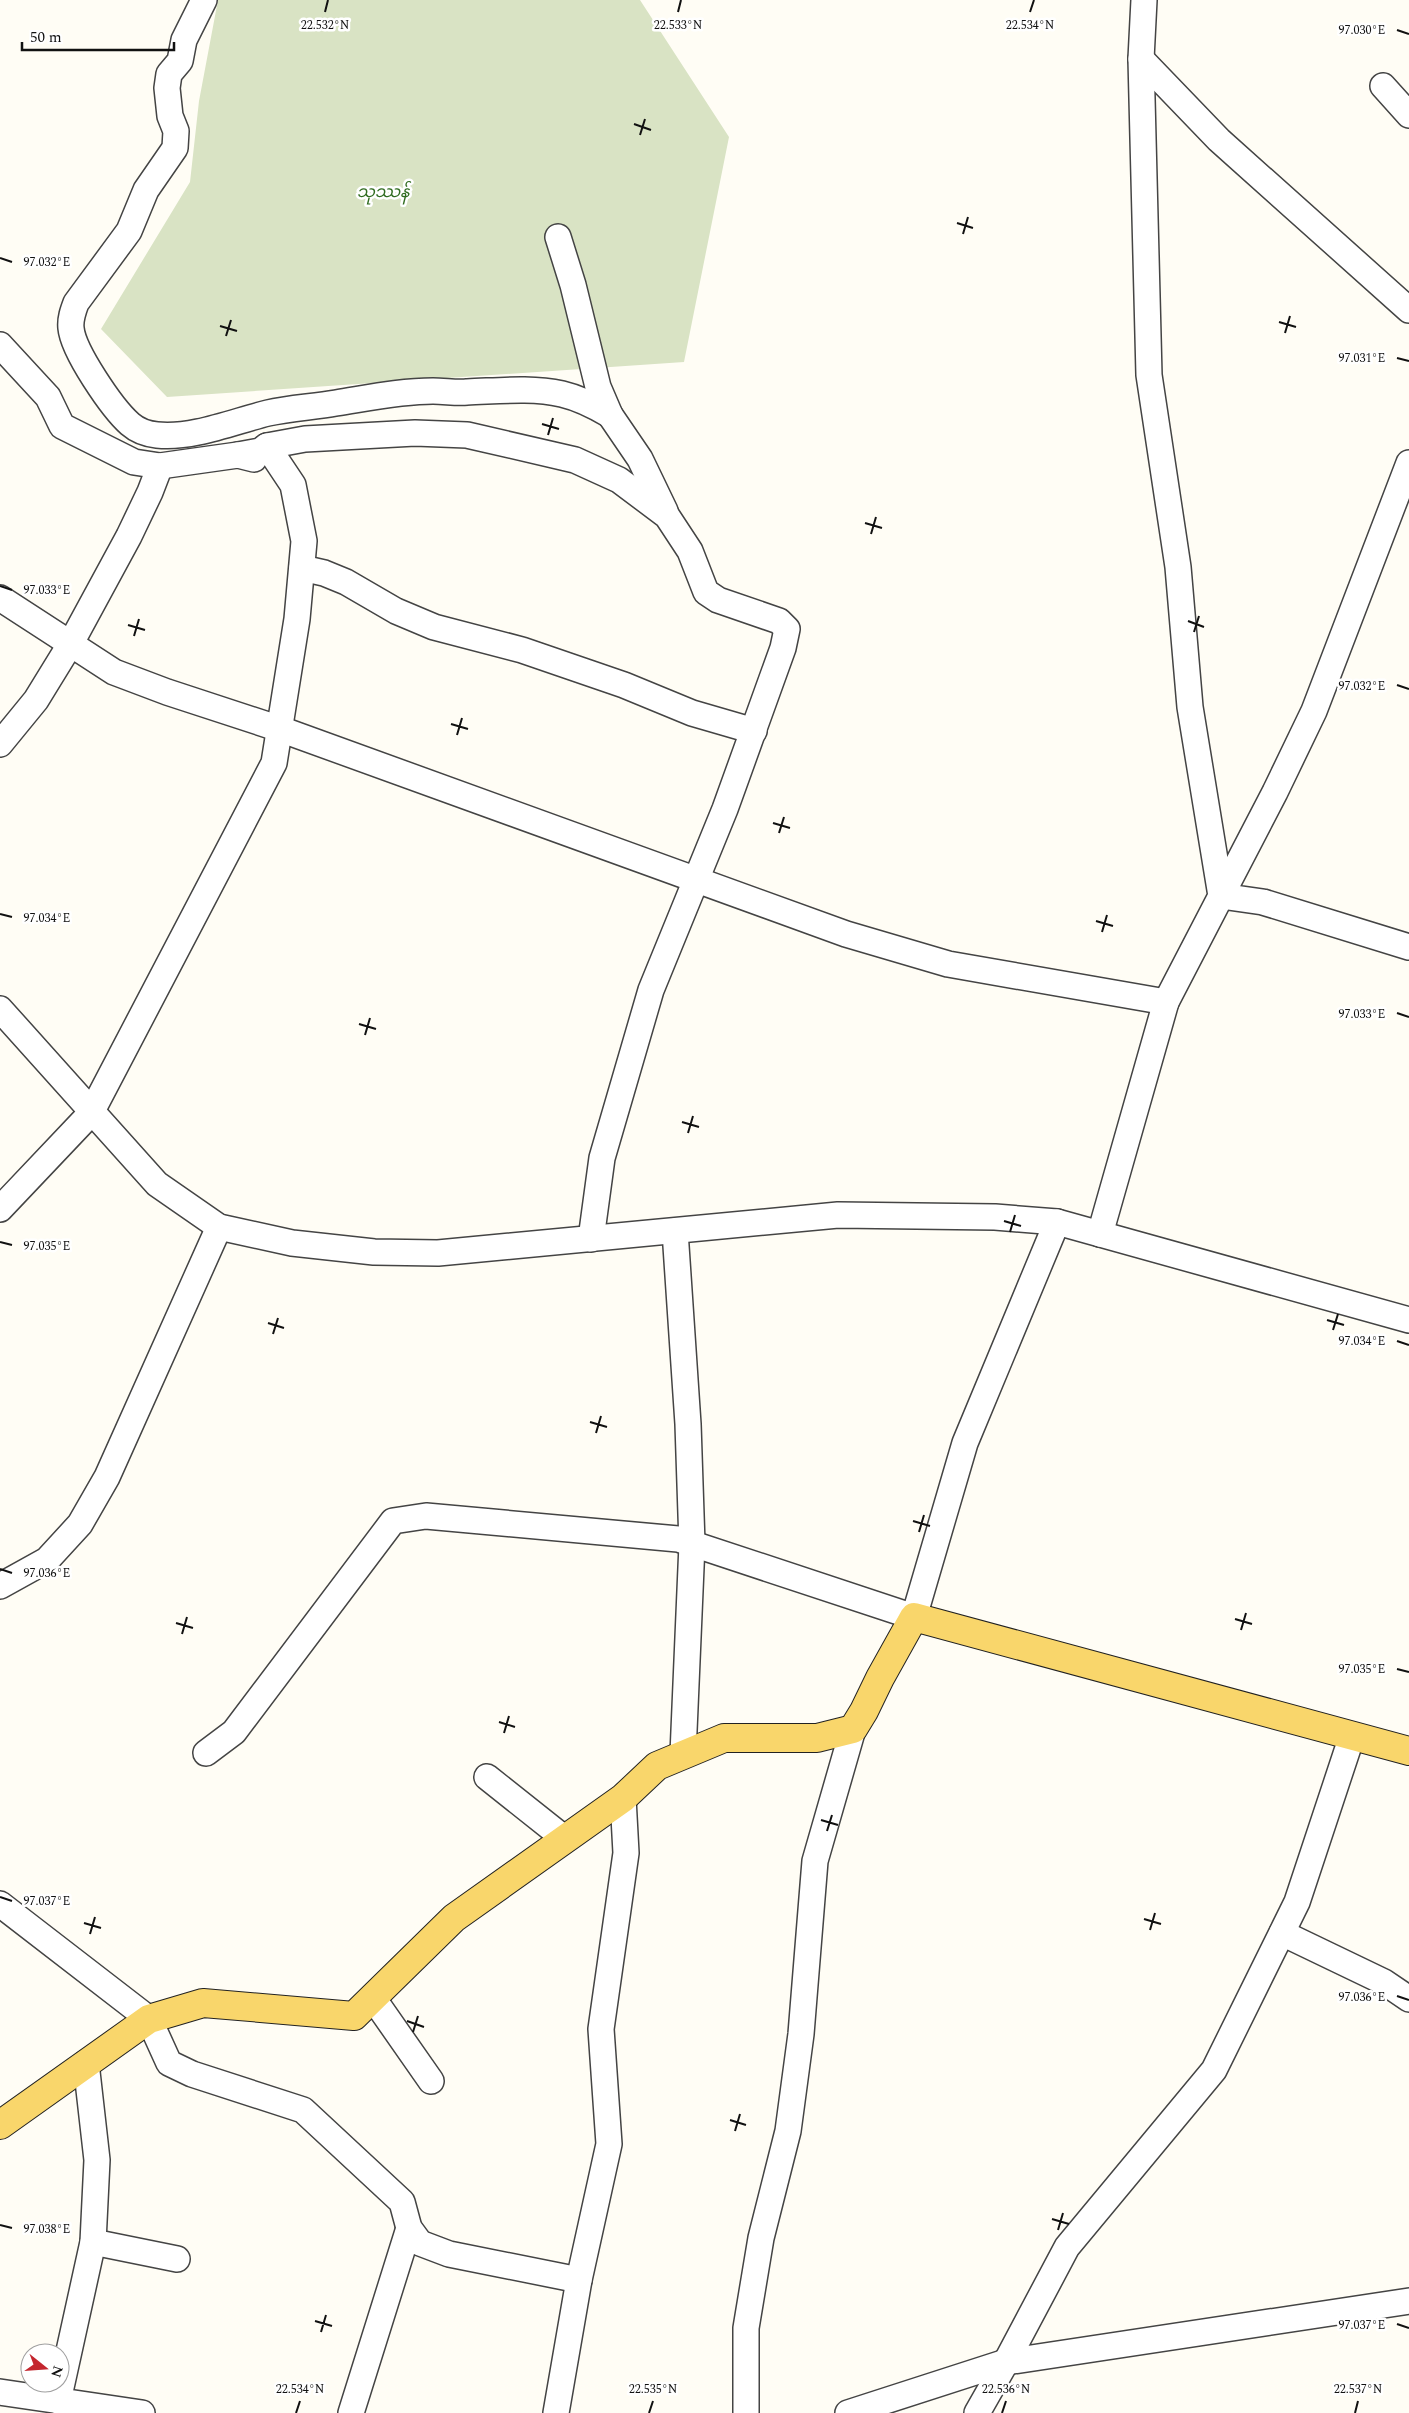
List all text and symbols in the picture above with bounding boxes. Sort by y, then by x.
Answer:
text: 22.532°N [301,16,349,35]
text: 22.533°N [654,16,702,35]
text: 22.534°N [1006,16,1054,35]
scale bar [22,20,175,52]
text: 97.030°E [1339,21,1385,40]
text: 50 m [30,26,62,49]
park label: သုဿန် [357,180,412,205]
text: 97.032°E [24,253,70,272]
text: 97.031°E [1339,349,1385,368]
text: 97.033°E [24,581,70,600]
text: 97.032°E [1339,677,1385,696]
text: 97.034°E [24,909,70,928]
text: 97.033°E [1339,1005,1385,1024]
text: 97.035°E [24,1237,70,1256]
text: 97.034°E [1339,1332,1385,1351]
text: 97.036°E [24,1564,70,1583]
text: 97.035°E [1339,1660,1385,1679]
text: 97.037°E [24,1892,70,1911]
text: 97.036°E [1339,1988,1385,2007]
text: 97.038°E [24,2220,70,2239]
text: 97.037°E [1339,2316,1385,2335]
north arrow [20,2343,70,2393]
text: N [45,2363,69,2380]
text: 22.534°N [276,2380,324,2399]
text: 22.535°N [629,2380,677,2399]
text: 22.536°N [982,2380,1030,2399]
text: 22.537°N [1334,2380,1382,2399]

